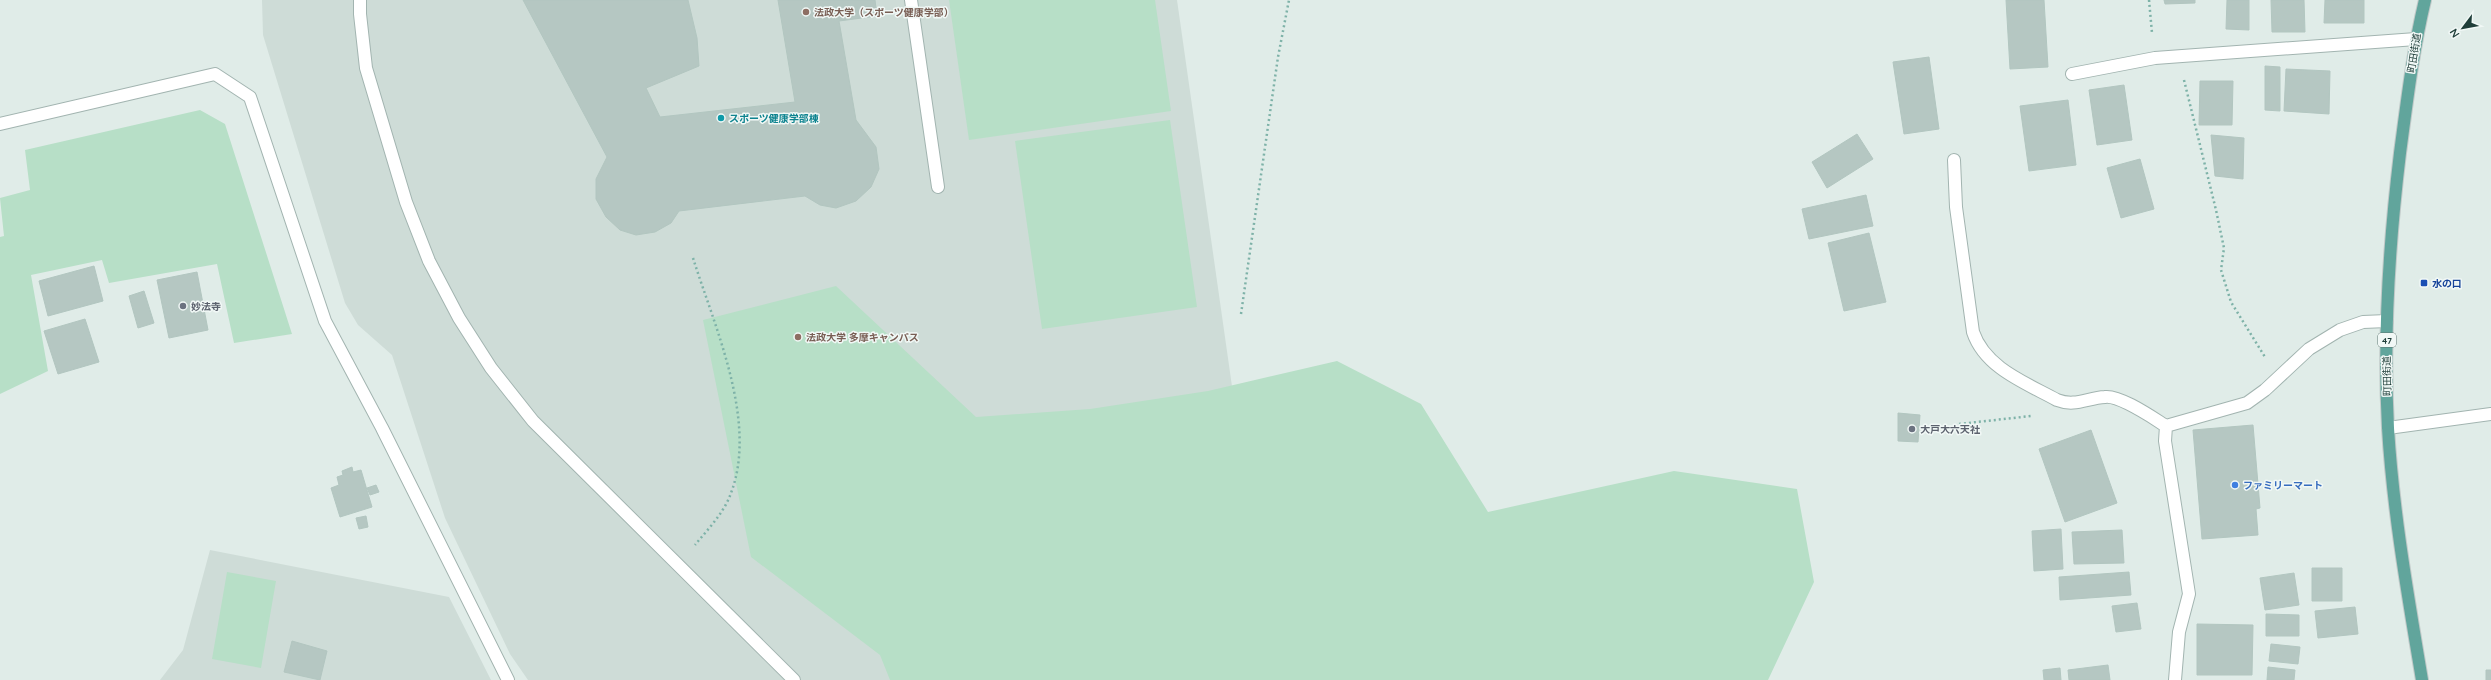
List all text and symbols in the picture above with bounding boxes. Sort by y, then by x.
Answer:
place label: 法政大学（スポーツ健康学部） [814,6,954,19]
marker: 法政大学（スポーツ健康学部） [801,7,811,17]
north arrow [2443,8,2483,48]
text: N [2446,26,2463,40]
street label: 町田街道 [2404,32,2424,74]
place label: スポーツ健康学部棟 [729,112,819,125]
marker: スポーツ健康学部棟 [716,113,726,123]
place label: 水の口 [2432,277,2462,290]
marker: 水の口 [2419,278,2429,288]
place label: 妙法寺 [191,300,221,313]
marker: 妙法寺 [178,301,188,311]
place label: 法政大学 多摩キャンパス [806,331,919,344]
marker: 法政大学 多摩キャンパス [793,332,803,342]
road number: 47 [2378,333,2396,347]
street label: 町田街道 [2380,356,2394,396]
place label: 大戸大六天社 [1920,423,1981,436]
marker: 大戸大六天社 [1907,424,1917,434]
place label: ファミリーマート [2243,479,2323,492]
marker: ファミリーマート [2230,480,2240,490]

